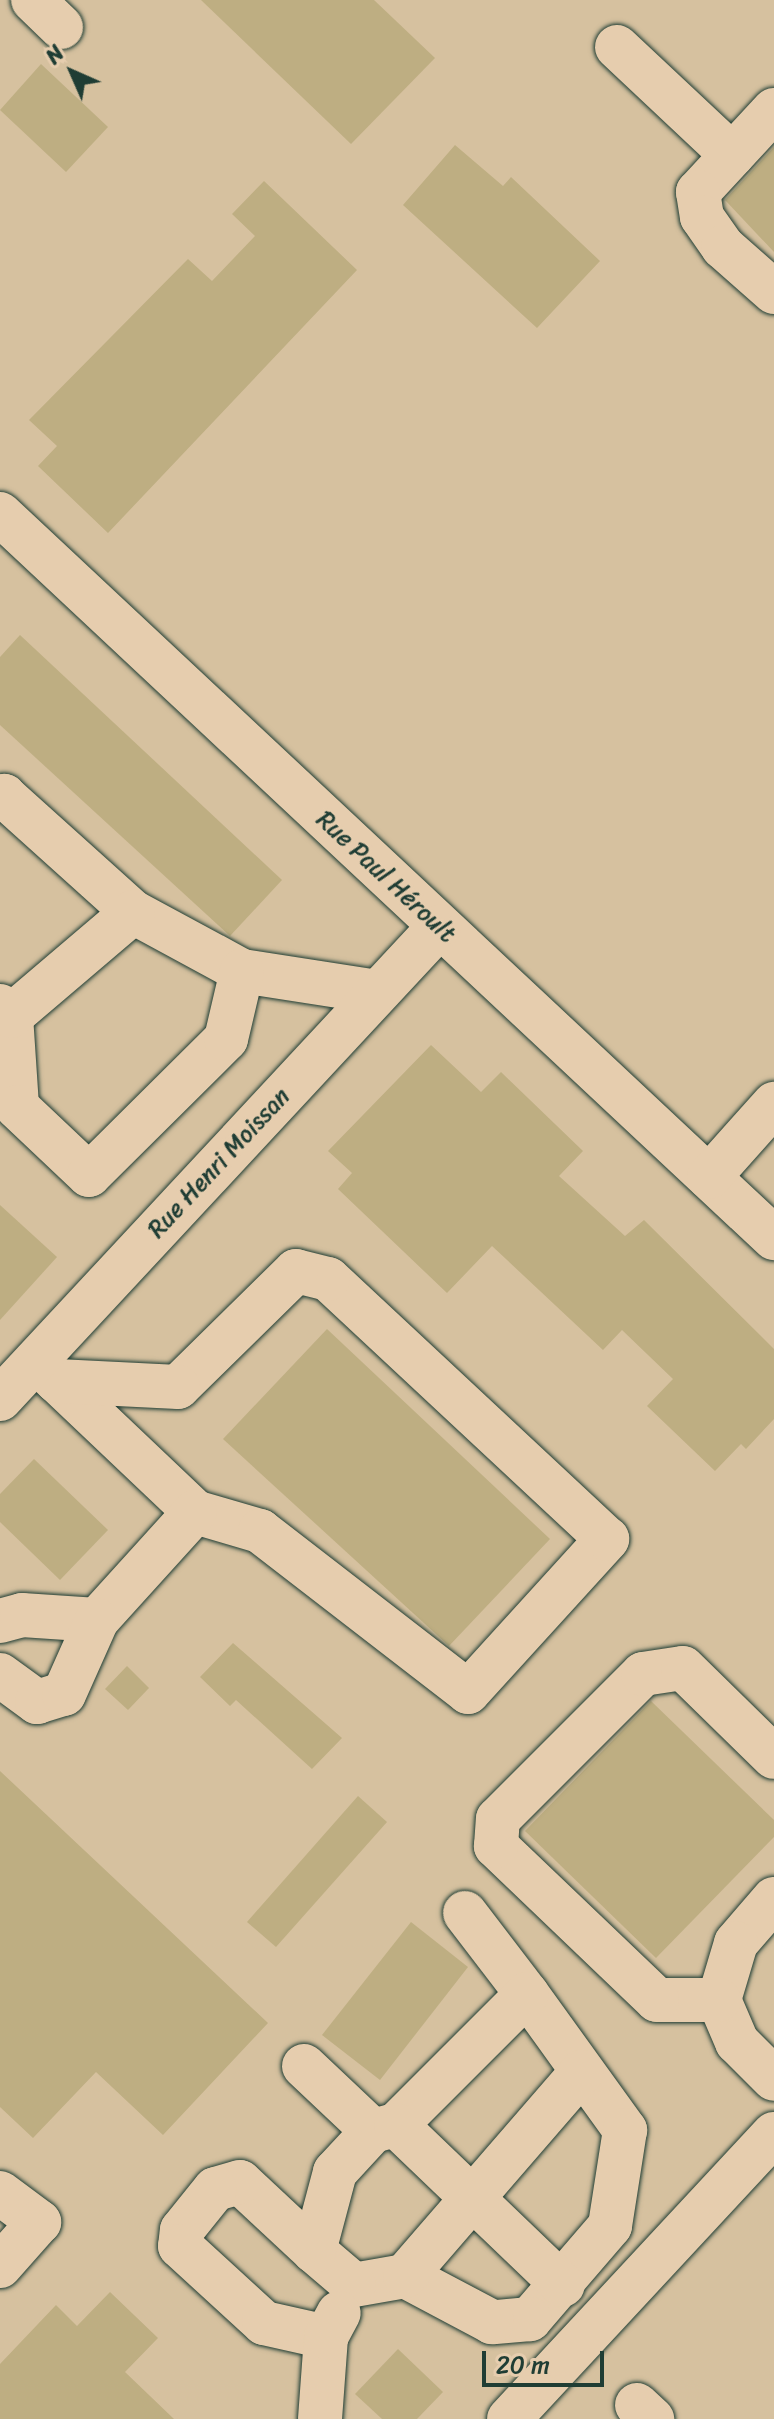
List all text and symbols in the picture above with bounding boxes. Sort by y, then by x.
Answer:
north arrow [32,32,112,112]
text: N [35,35,74,74]
street label: Rue Paul Héroult [311,805,461,949]
street label: Rue Henri Moissan [141,1081,297,1245]
scale bar [486,2335,608,2385]
text: 20 m [496,2344,550,2386]

